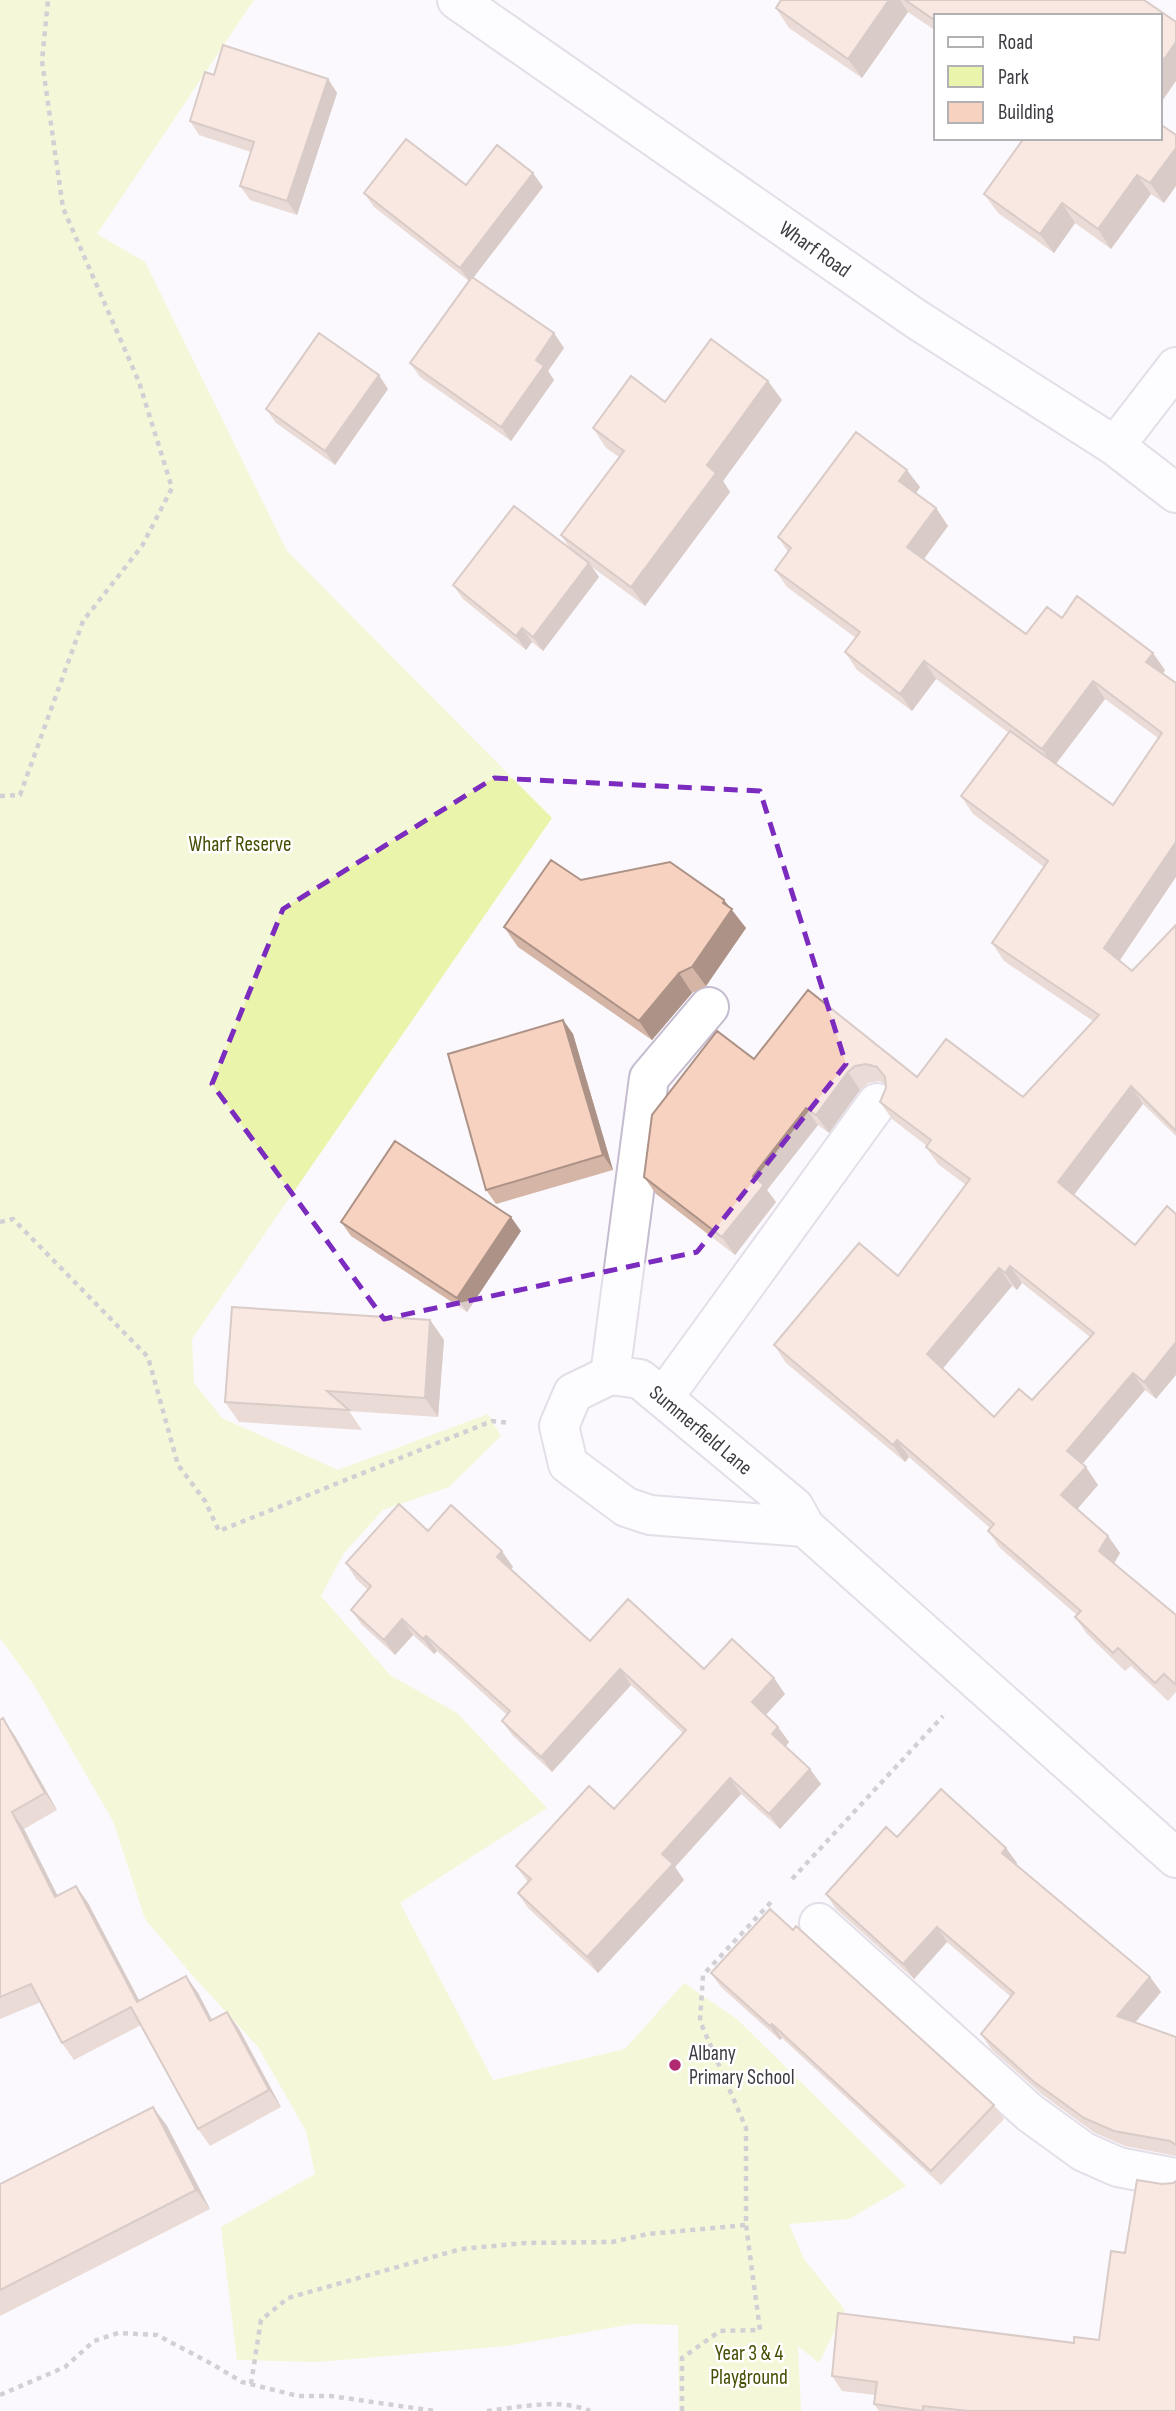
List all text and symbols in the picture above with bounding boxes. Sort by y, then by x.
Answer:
legend [934,14,1162,140]
text: Road [998,30,1033,55]
text: Park [998,65,1029,90]
text: Building [998,100,1054,125]
street label: Wharf Road [774,216,855,283]
park label: Wharf Reserve [189,832,291,857]
street label: Summerfield Lane [644,1380,757,1481]
place label: Albany Primary School [688,2041,795,2090]
marker: Albany Primary School [667,2057,683,2073]
park label: Year 3 & 4 Playground [710,2341,788,2390]

